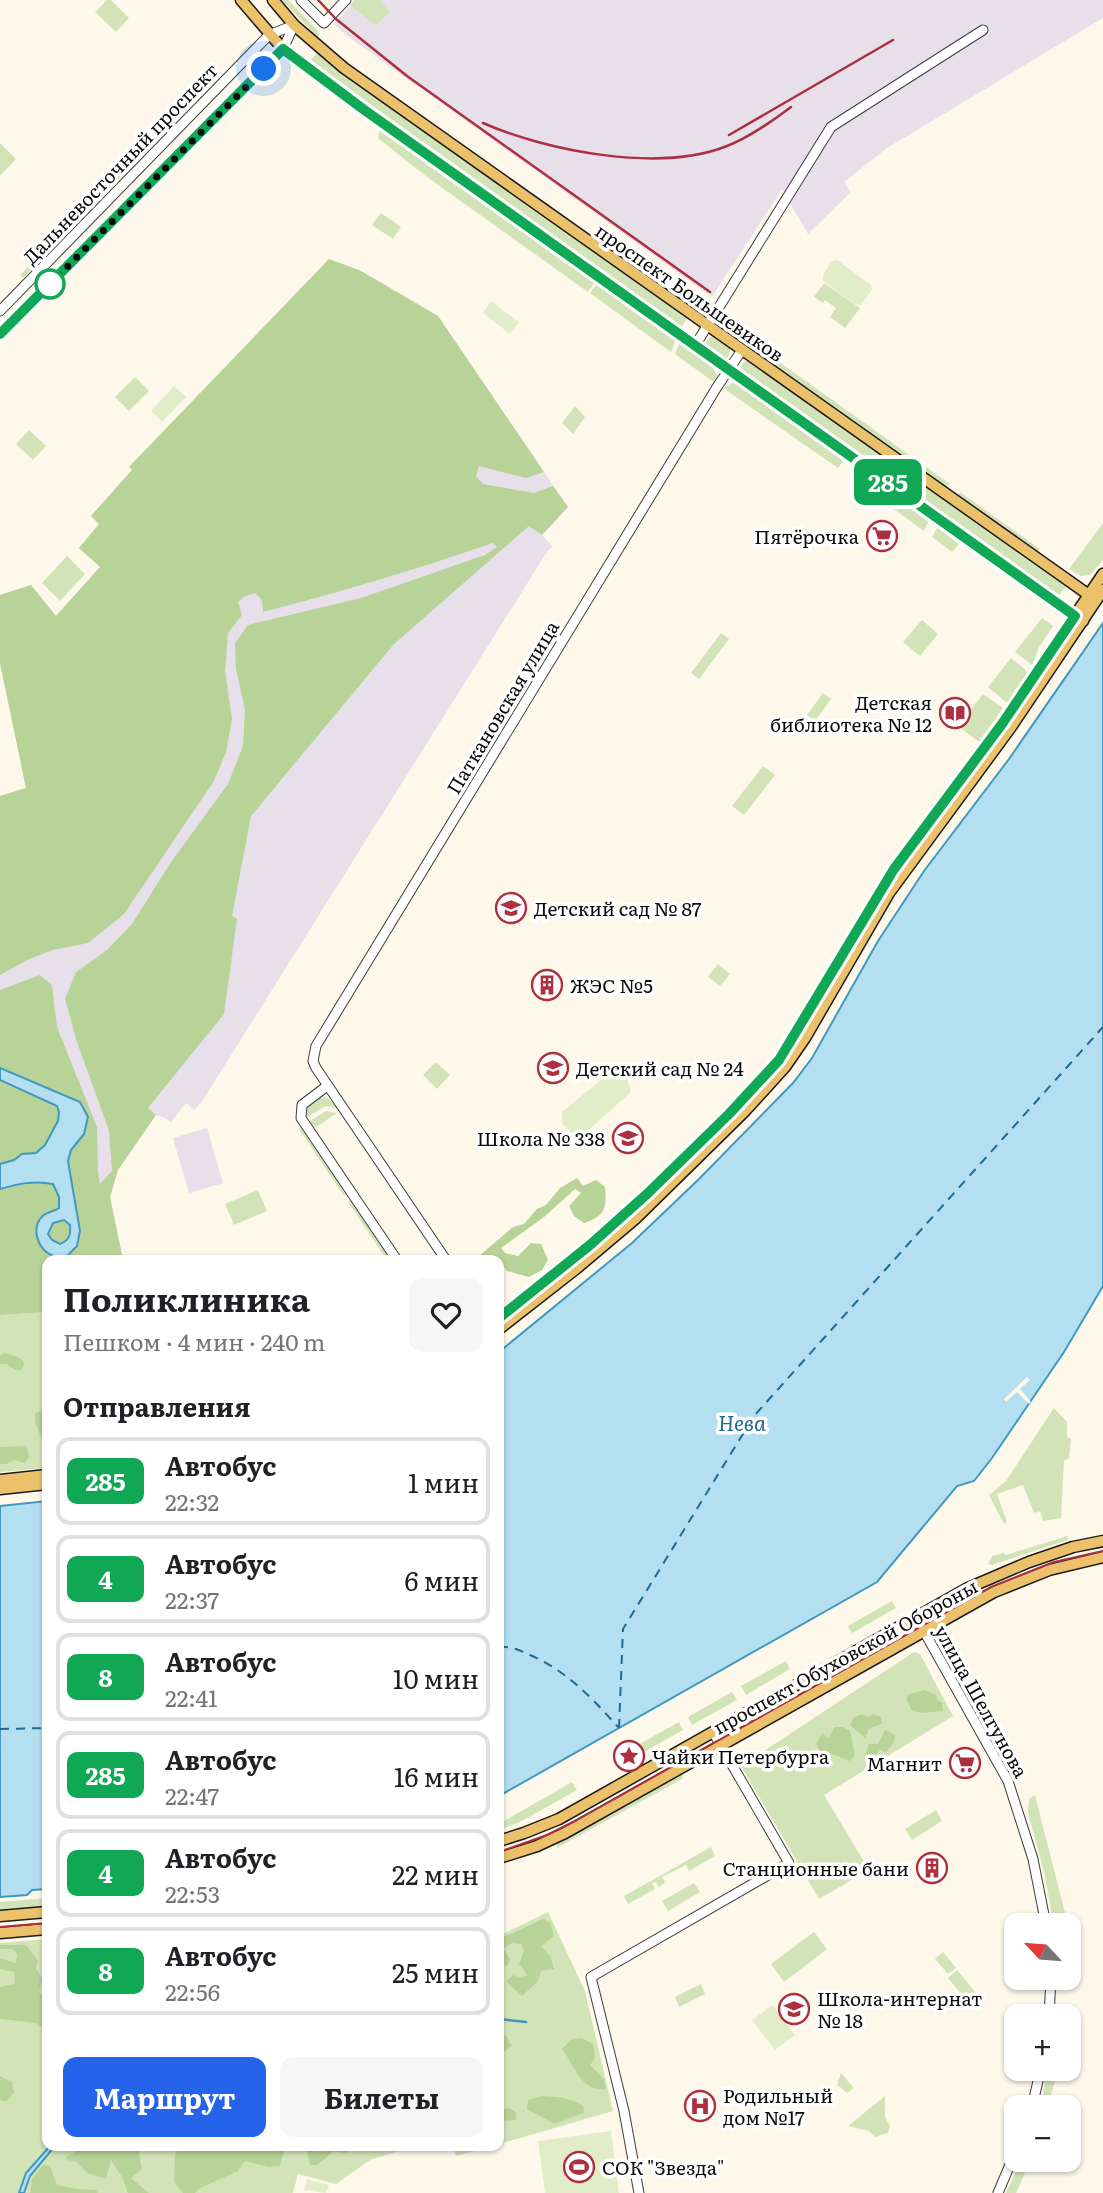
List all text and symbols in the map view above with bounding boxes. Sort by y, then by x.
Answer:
your location [246,51,281,86]
street label: Дальневосточный проспект [16,56,224,270]
street label: проспект Большевиков [590,216,790,368]
unlabelled marker [35,269,65,299]
line badge: 285 [848,459,928,505]
text: 285 [868,464,908,499]
supermarket icon: Пятёрочка [865,519,899,553]
place label: Пятёрочка [754,522,860,550]
street label: Паткановская улица [439,614,565,799]
place label: Детская библиотека № 12 [770,688,932,738]
library icon: Детская библиотека № 12 [938,696,972,730]
school or university icon: Детский сад № 87 [494,891,528,925]
place label: Детский сад № 87 [534,894,702,922]
building icon: ЖЭС №5 [530,968,564,1002]
place label: ЖЭС №5 [570,971,653,999]
school or university icon: Детский сад № 24 [536,1051,570,1085]
place label: Детский сад № 24 [576,1054,744,1082]
school or university icon: Школа № 338 [611,1121,645,1155]
place label: Школа № 338 [477,1124,605,1152]
text: Поликлиника [63,1273,310,1322]
button: heart [409,1278,483,1352]
text: Пешком · 4 мин · 240 m [63,1324,325,1358]
text: Отправления [63,1386,251,1425]
water label: Нева [718,1406,766,1437]
text: Автобус [165,1445,276,1484]
text: 1 мин [408,1462,479,1501]
text: 285 [85,1463,126,1498]
text: 22:32 [165,1484,219,1518]
text: Автобус [165,1543,276,1582]
text: 6 мин [405,1560,479,1599]
text: 4 [98,1561,113,1596]
street label: проспект Обуховской Обороны [708,1571,982,1741]
text: 22:37 [165,1582,219,1616]
street label: улица Шелгунова [928,1620,1036,1783]
text: Автобус [165,1641,276,1680]
text: 10 мин [393,1658,479,1697]
text: 8 [98,1659,113,1694]
text: 22:41 [165,1680,218,1714]
text: Автобус [165,1739,276,1778]
place icon: Чайки Петербурга [612,1739,646,1773]
place label: Чайки Петербурга [652,1742,830,1770]
supermarket icon: Магнит [948,1746,982,1780]
place label: Магнит [866,1749,942,1777]
text: 16 мин [394,1756,479,1795]
text: 285 [85,1757,126,1792]
text: 22:47 [165,1778,219,1812]
text: Автобус [165,1837,276,1876]
building icon: Станционные бани [915,1851,949,1885]
text: 22 мин [392,1854,479,1893]
place label: Станционные бани [723,1854,909,1882]
text: 4 [98,1855,113,1890]
text: 22:53 [165,1876,220,1910]
north arrow [1004,1913,1082,1990]
map controls [1004,1913,1081,2172]
text: Автобус [165,1935,276,1974]
text: 25 мин [392,1952,479,1991]
text: 8 [98,1953,113,1988]
text: 22:56 [165,1974,220,2008]
place label: Школа-интернат № 18 [817,1984,982,2034]
school or university icon: Школа-интернат № 18 [777,1992,811,2026]
button: + [1004,2004,1081,2081]
button: Маршрут [63,2057,266,2137]
button: Билеты [280,2057,483,2137]
place label: Родильный дом №17 [723,2081,833,2131]
hospital icon: Родильный дом №17 [683,2089,717,2123]
button: − [1004,2095,1081,2172]
sports icon: СОК "Звезда" [562,2150,596,2184]
place label: СОК "Звезда" [602,2153,724,2181]

